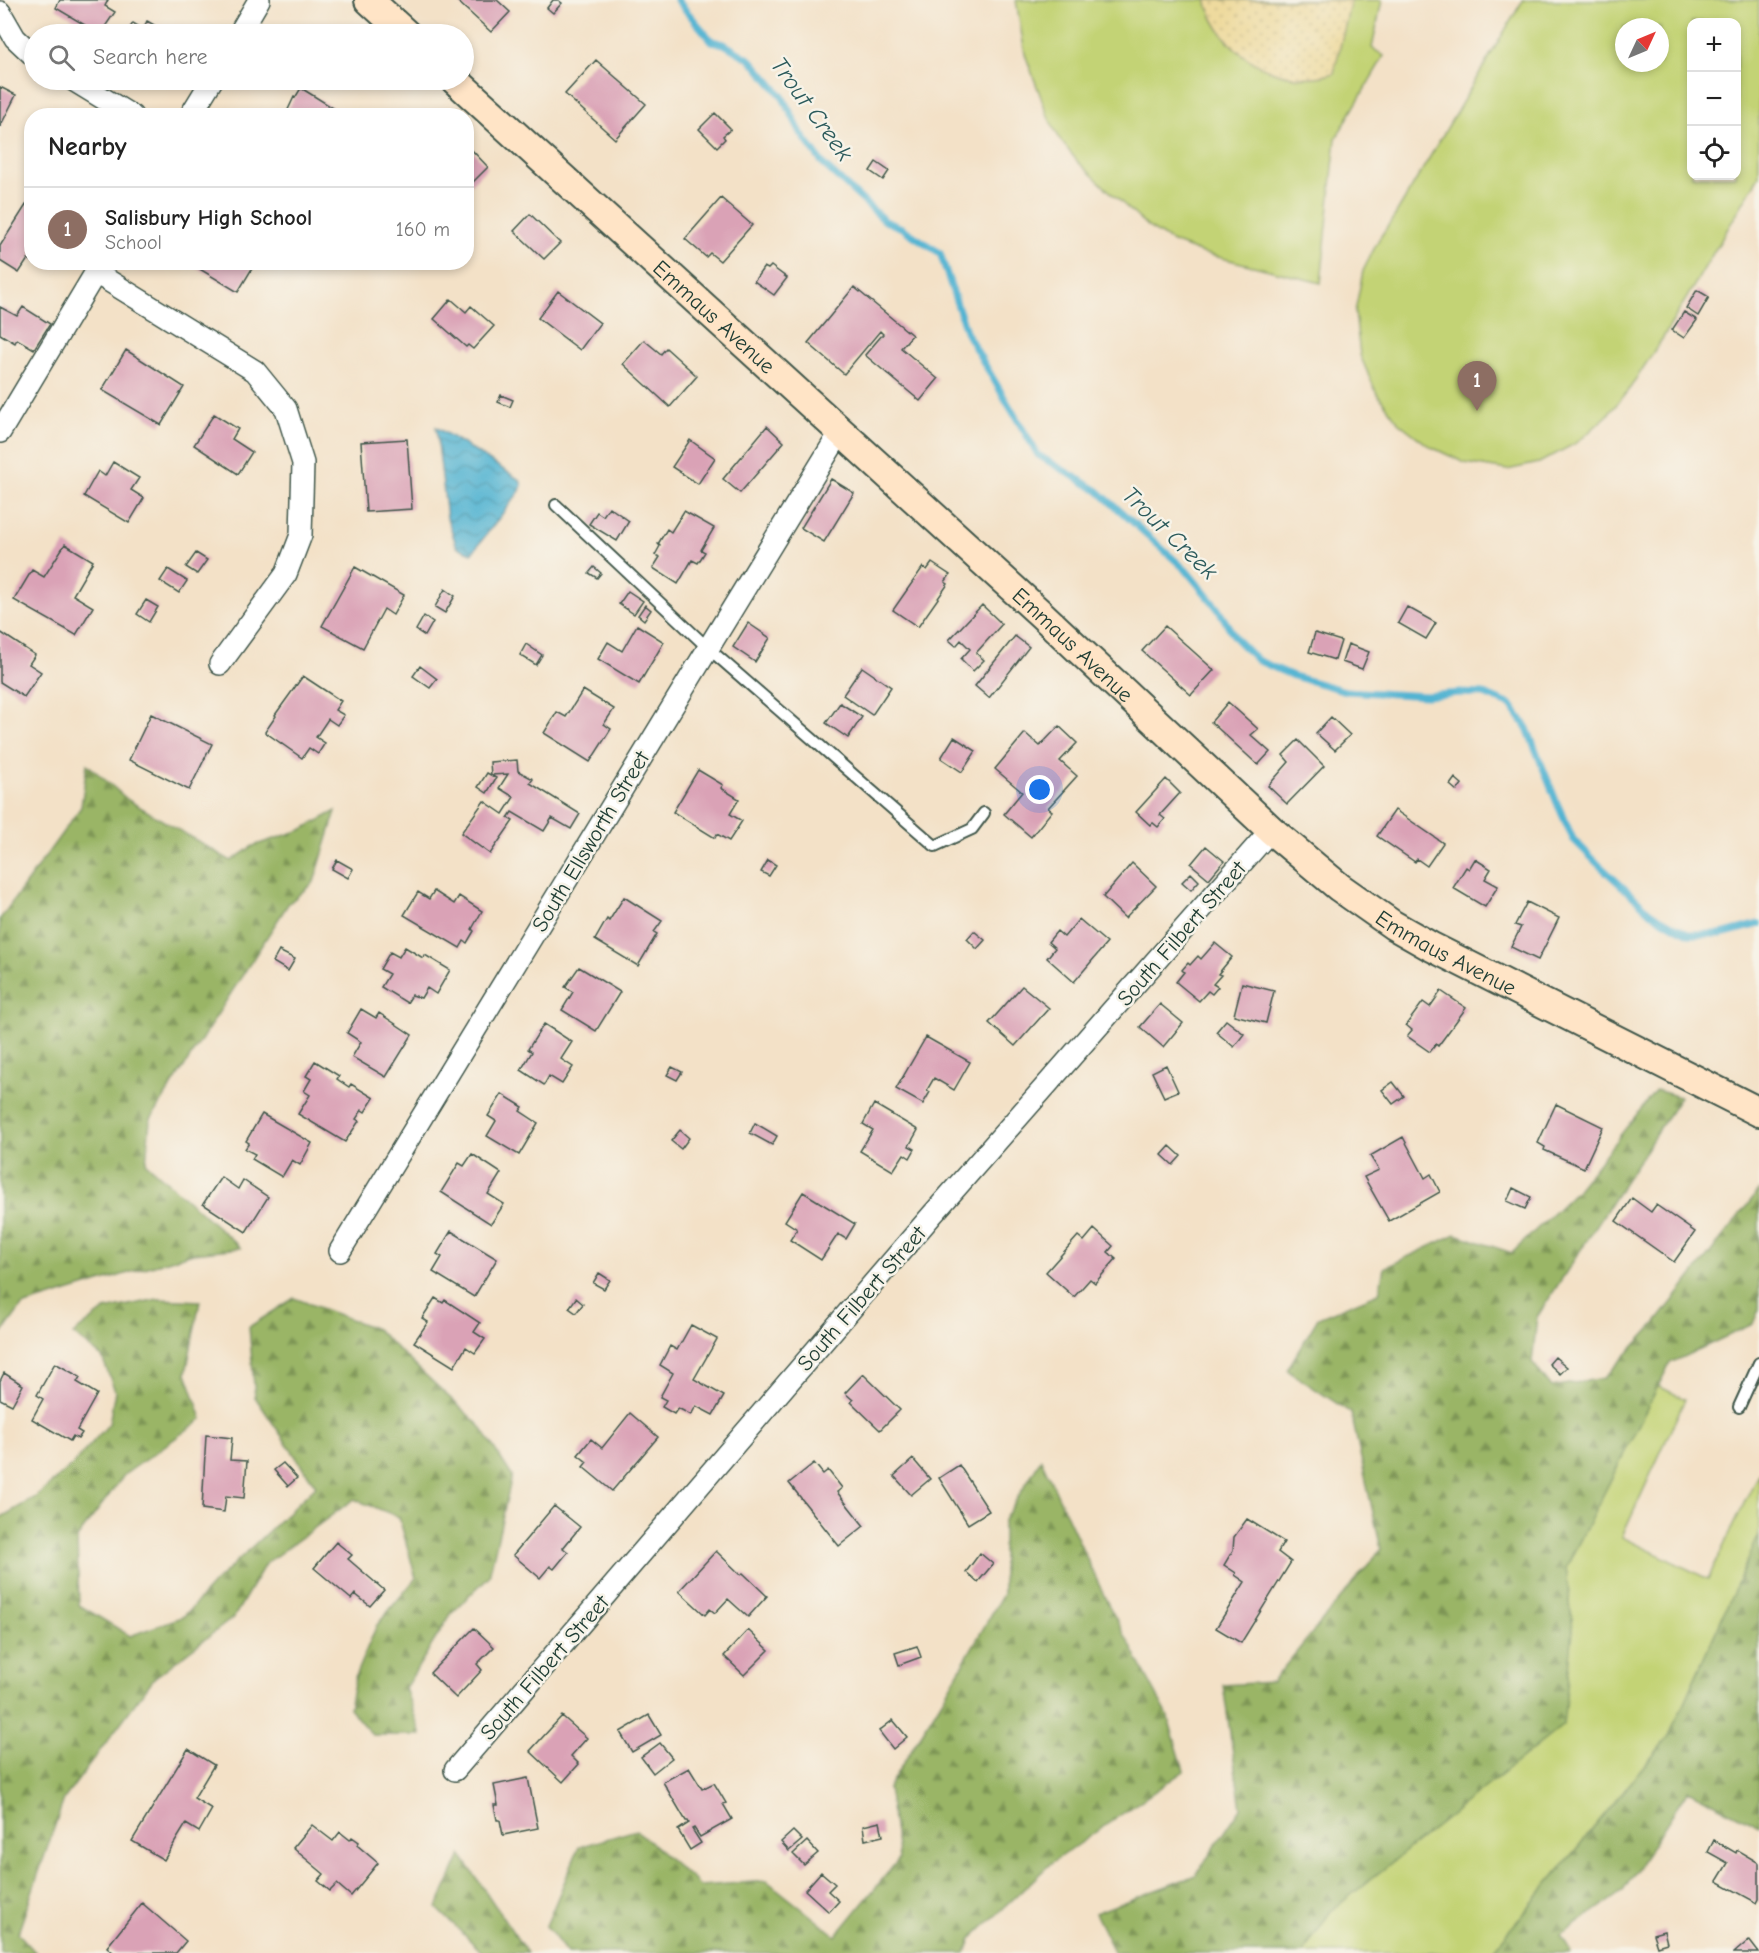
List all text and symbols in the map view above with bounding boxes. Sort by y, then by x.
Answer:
north arrow [1615,18,1669,72]
map controls [1687,18,1741,180]
button: + [1687,18,1741,72]
search box [24,24,474,90]
icon: search [45,41,78,74]
text: Search here [93,44,208,70]
water label: Trout Creek [765,52,859,167]
button: − [1687,72,1741,126]
button: locate [1687,126,1741,180]
text: Nearby [48,132,127,162]
text: Salisbury High School [105,205,312,231]
text: 1 [64,218,71,241]
text: 160 m [396,218,450,241]
text: School [105,231,162,254]
street label: Emmaus Avenue [647,255,780,379]
pin: 1 [1458,362,1496,411]
water label: Trout Creek [1117,481,1224,585]
street label: Emmaus Avenue [1007,582,1138,708]
street label: South Ellsworth Street [527,746,655,937]
your location [1025,775,1054,804]
street label: South Filbert Street [1112,855,1252,1011]
street label: Emmaus Avenue [1370,905,1520,1001]
street label: South Filbert Street [792,1220,932,1376]
street label: South Filbert Street [475,1589,615,1745]

